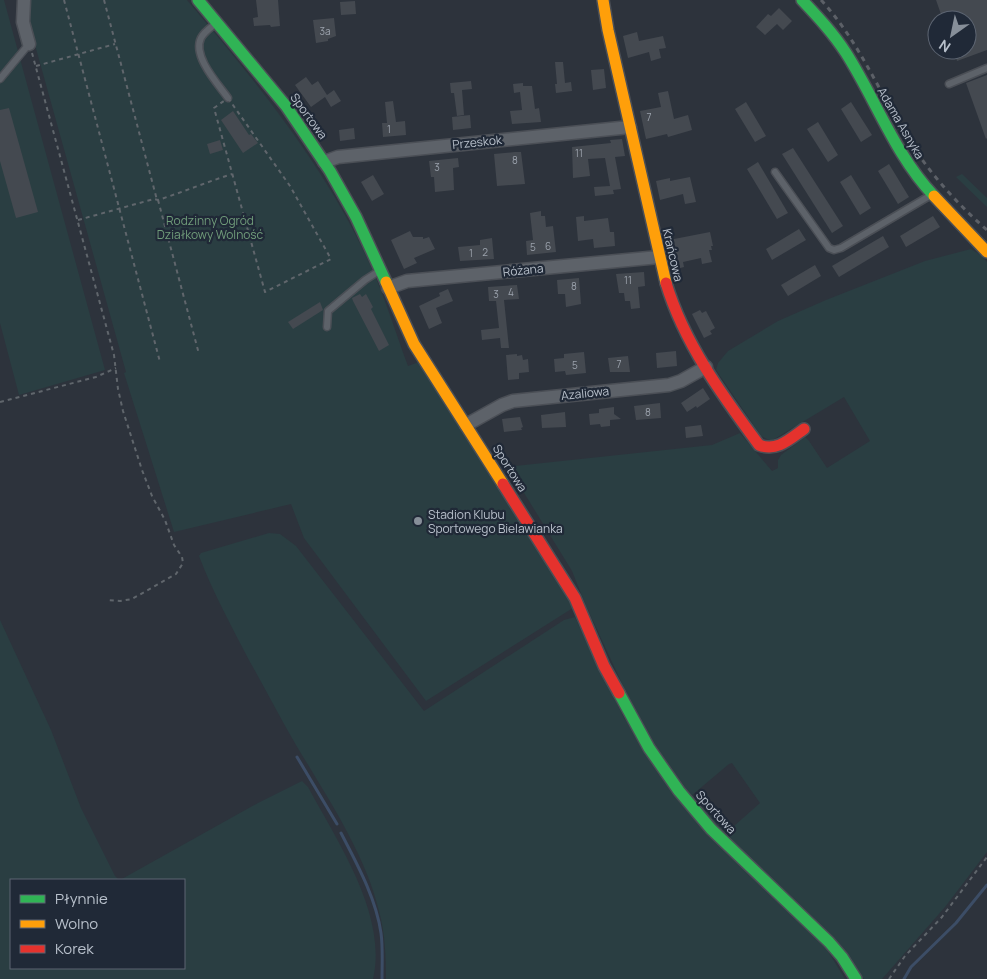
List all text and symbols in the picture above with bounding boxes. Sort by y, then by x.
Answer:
north arrow [927,10,977,60]
house number: 3a [319,24,331,38]
text: N [935,36,954,57]
street label: Adama Asnyka [874,84,928,162]
street label: Sportowa [287,90,331,142]
house number: 7 [646,110,652,124]
house number: 1 [387,122,391,136]
street label: Przeskok [451,131,504,153]
house number: 11 [575,146,583,160]
house number: 8 [512,153,518,167]
house number: 3 [434,160,440,174]
park label: Rodzinny Ogród Działkowy Wolność [157,212,264,243]
street label: Krańcowa [659,227,687,283]
house number: 6 [545,239,551,253]
house number: 5 [530,240,536,254]
house number: 2 [482,245,488,259]
house number: 1 [469,246,473,260]
street label: Różana [502,259,544,281]
house number: 11 [624,273,632,287]
house number: 8 [571,279,577,293]
house number: 4 [508,285,514,299]
house number: 3 [493,287,499,301]
house number: 7 [616,357,622,371]
house number: 5 [572,358,578,372]
street label: Azaliowa [560,382,610,404]
house number: 8 [645,405,651,419]
street label: Sportowa [489,441,531,495]
place label: Stadion Klubu Sportowego Bielawianka [428,506,563,537]
marker: Stadion Klubu Sportowego Bielawianka [412,515,424,527]
street label: Sportowa [692,787,740,837]
legend [10,879,185,969]
text: Płynnie [55,888,108,909]
text: Wolno [55,913,98,934]
text: Korek [55,938,94,959]

